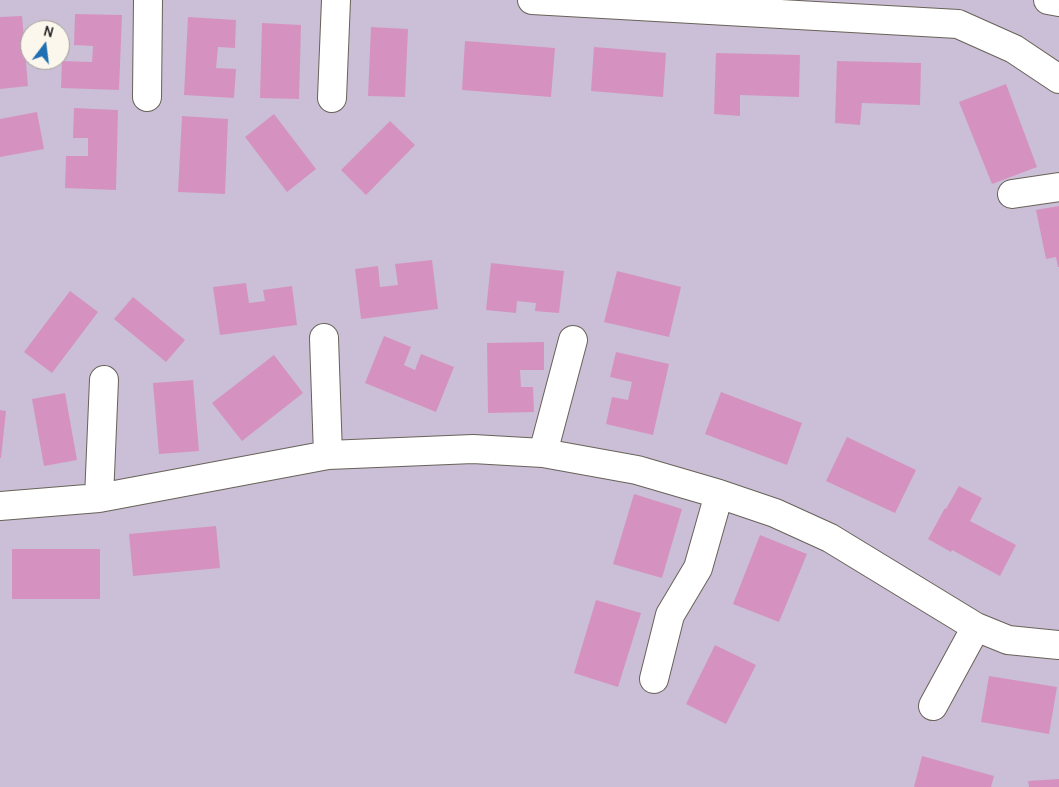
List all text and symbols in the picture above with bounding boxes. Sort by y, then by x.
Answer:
north arrow [20,20,70,70]
text: N [42,22,56,41]

